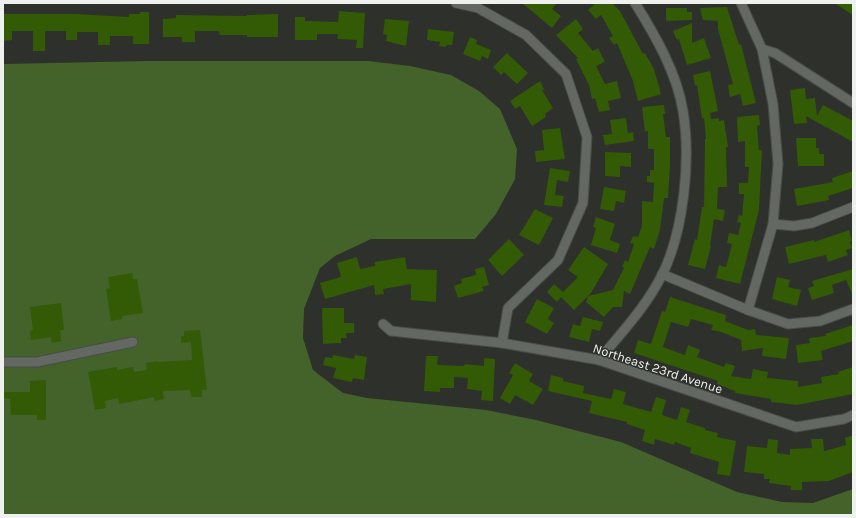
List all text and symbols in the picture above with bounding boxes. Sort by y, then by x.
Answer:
street label: Northeast 23rd Avenue [591,340,725,397]

